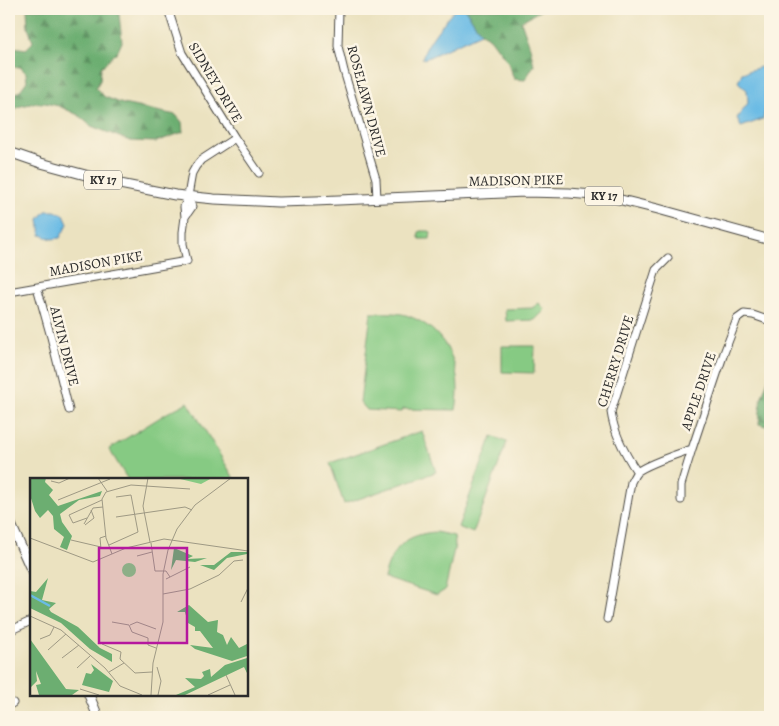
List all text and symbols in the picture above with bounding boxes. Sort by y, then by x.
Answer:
street label: SIDNEY DRIVE [184,38,247,126]
street label: ROSELAWN DRIVE [342,43,391,159]
road number: KY 17 [84,170,122,190]
street label: MADISON PIKE [468,170,564,191]
road number: KY 17 [585,187,623,206]
street label: MADISON PIKE [48,246,144,281]
street label: ALVIN DRIVE [45,303,84,388]
street label: CHERRY DRIVE [592,313,638,409]
street label: APPLE DRIVE [676,349,721,434]
inset map [30,478,248,696]

